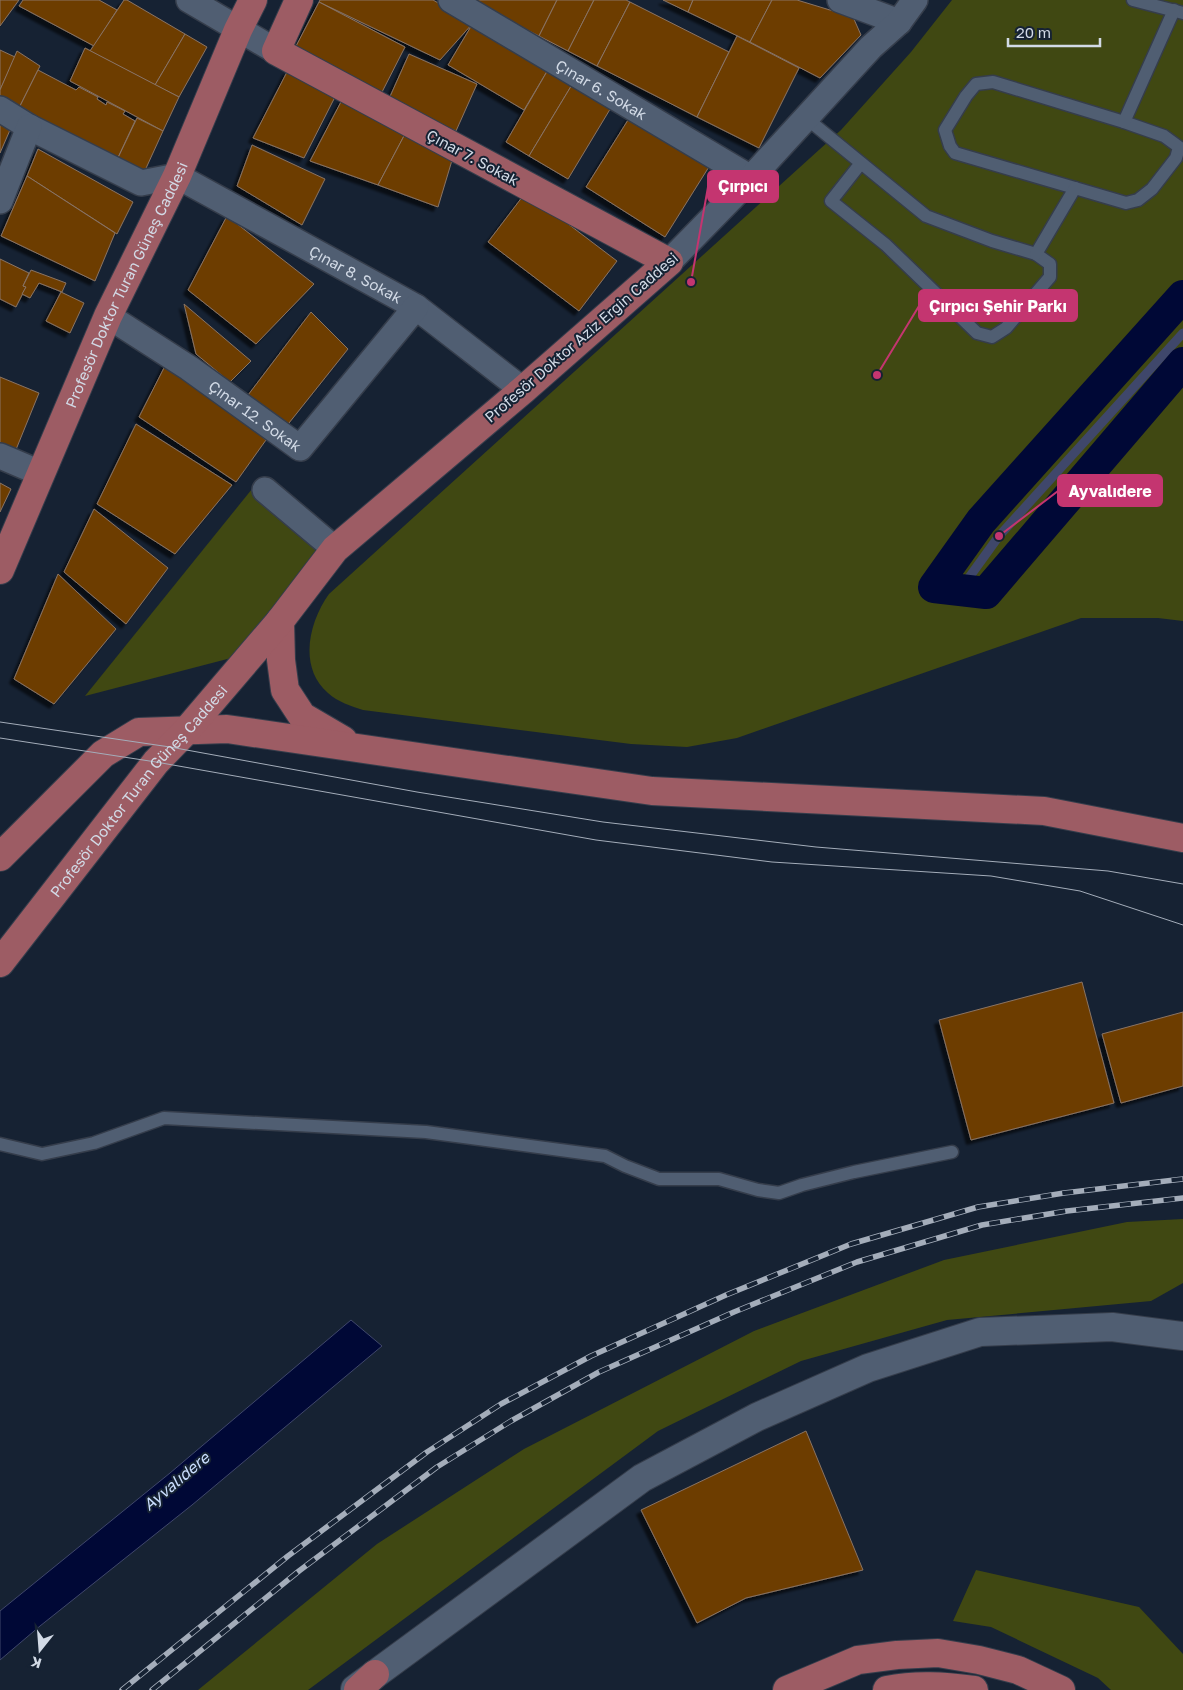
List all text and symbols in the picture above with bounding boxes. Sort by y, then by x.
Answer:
scale bar [1008,15,1100,47]
text: 20 m [1016,23,1051,41]
street label: Çınar 6. Sokak [553,55,651,124]
street label: Çınar 7. Sokak [424,125,523,189]
street label: Profesör Doktor Turan Güneş Caddesi [61,159,191,410]
callout: Çırpıcı [708,171,778,202]
text: Çırpıcı [718,176,768,196]
street label: Çınar 8. Sokak [306,241,406,307]
street label: Profesör Doktor Aziz Ergin Caddesi [481,248,681,426]
callout: Çırpıcı Şehir Parkı [919,290,1077,321]
text: Çırpıcı Şehir Parkı [929,296,1067,316]
street label: Çınar 12. Sokak [206,376,306,455]
callout: Ayvalıdere [1058,475,1162,506]
text: Ayvalıdere [1068,481,1152,501]
street label: Profesör Doktor Turan Güneş Caddesi [46,681,231,900]
water label: Ayvalıdere [139,1446,215,1515]
north arrow [15,1625,65,1675]
text: K [29,1653,43,1673]

